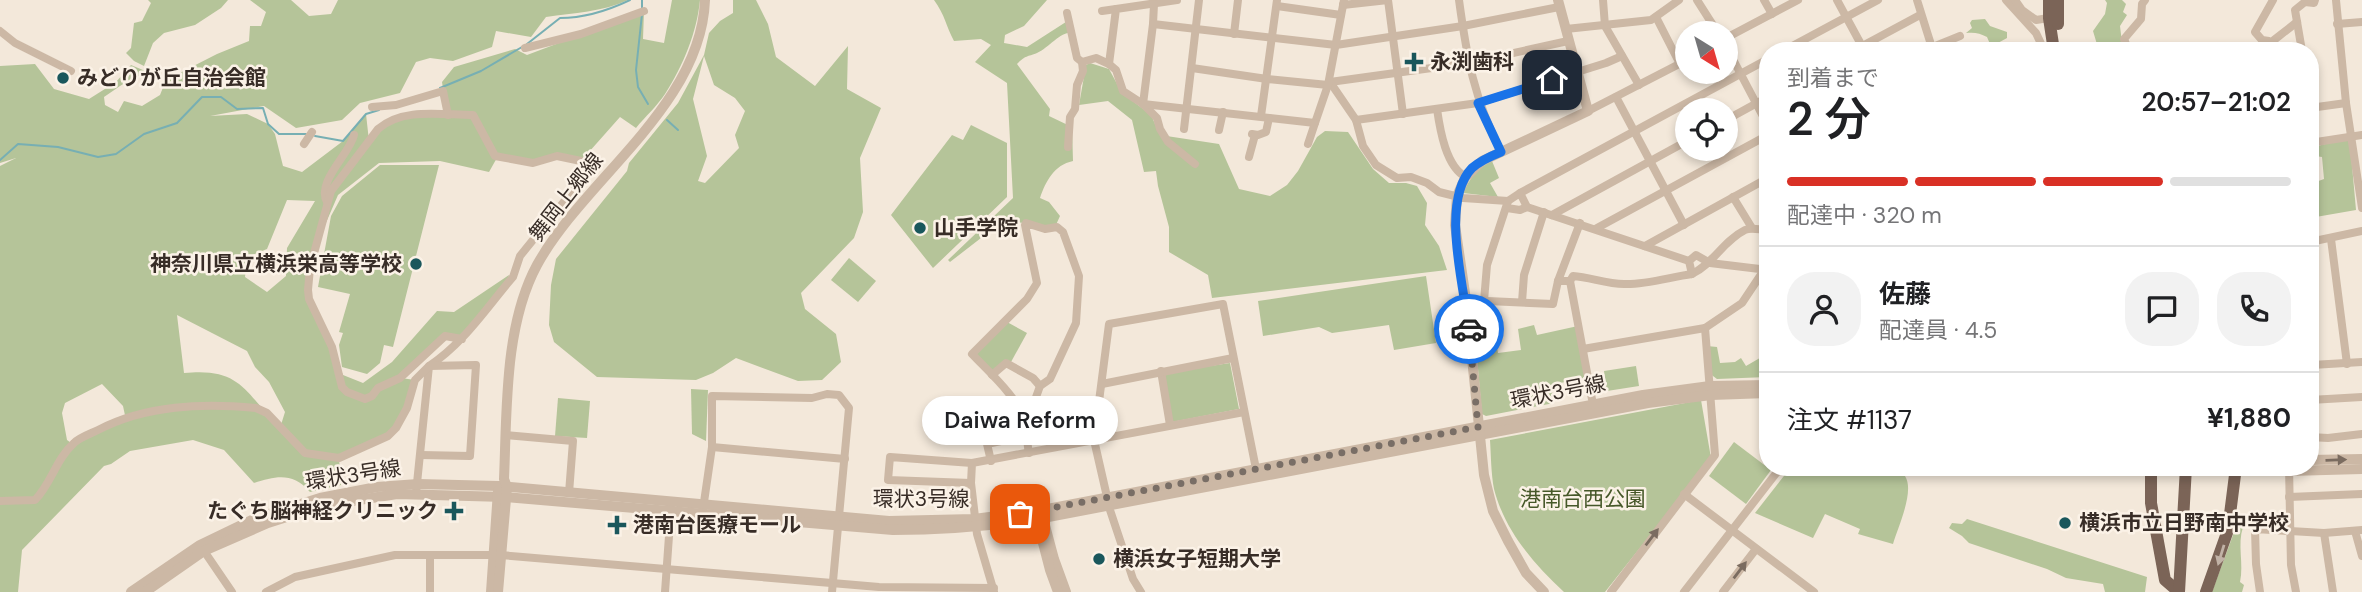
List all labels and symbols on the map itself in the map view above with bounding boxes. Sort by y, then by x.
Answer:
north arrow [1675,21,1738,84]
place label: 永渕歯科 [1430,48,1514,76]
pin [1522,50,1582,110]
marker: 永渕歯科 [1404,52,1424,72]
place label: みどりが丘自治会館 [77,64,266,92]
marker: みどりが丘自治会館 [55,70,71,86]
street label: 舞岡上郷線 [523,147,609,247]
place label: 山手学院 [934,214,1018,242]
marker: 山手学院 [912,220,928,236]
place label: 神奈川県立横浜栄高等学校 [150,250,402,278]
marker: 神奈川県立横浜栄高等学校 [408,256,424,272]
courier [1434,294,1504,364]
street label: 環状3号線 [1508,369,1608,415]
callout: Daiwa Reform [922,395,1118,444]
street label: 環状3号線 [303,454,403,496]
one-way arrow [2325,454,2347,465]
pin [990,484,1050,544]
street label: 環状3号線 [873,485,969,513]
park label: 港南台西公園 [1520,485,1646,513]
place label: たぐち脳神経クリニック [207,497,438,525]
marker: たぐち脳神経クリニック [444,501,464,521]
place label: 横浜市立日野南中学校 [2079,509,2289,537]
place label: 港南台医療モール [633,511,801,539]
marker: 港南台医療モール [607,515,627,535]
marker: 横浜市立日野南中学校 [2057,515,2073,531]
one-way arrow [1645,528,1659,547]
one-way arrow [2215,544,2225,565]
place label: 横浜女子短期大学 [1113,545,1281,573]
marker: 横浜女子短期大学 [1091,551,1107,567]
one-way arrow [1732,562,1747,580]

